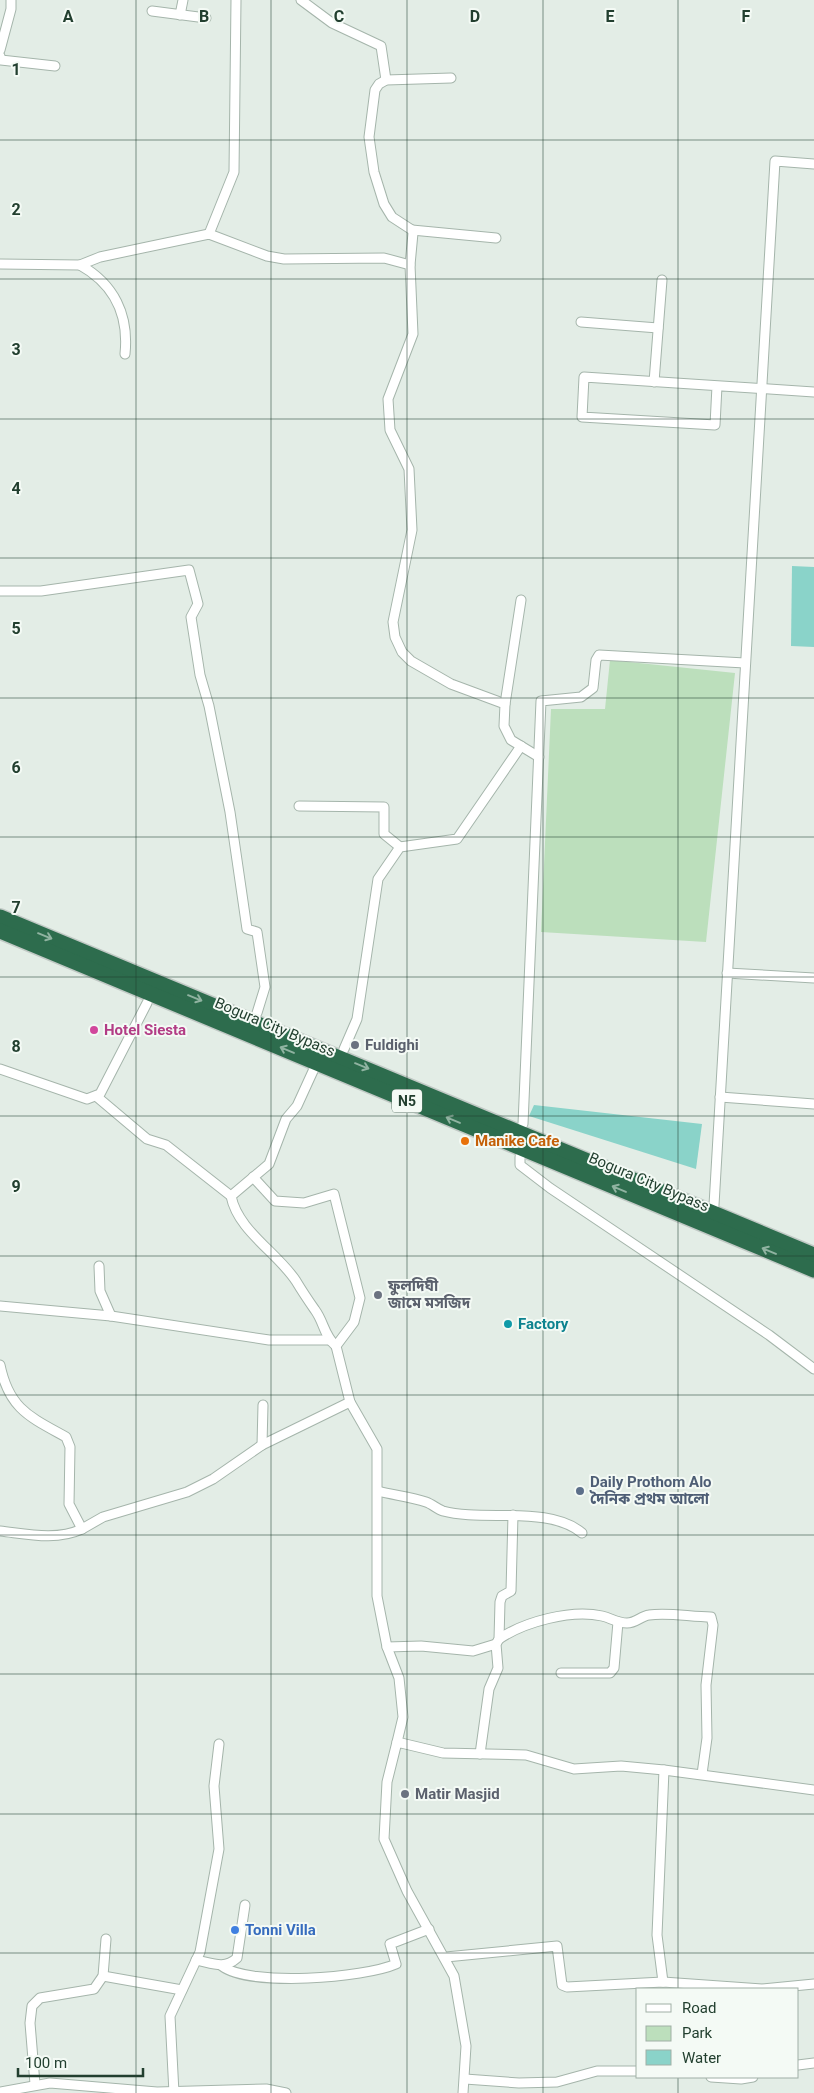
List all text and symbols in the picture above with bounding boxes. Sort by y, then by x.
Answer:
text: A [63,7,74,26]
text: B [199,7,209,26]
text: C [334,7,344,26]
text: D [470,7,480,26]
text: E [606,7,615,26]
text: F [742,7,751,26]
text: 1 [11,60,21,79]
text: 2 [11,200,21,219]
text: 3 [11,340,21,359]
text: 4 [11,479,21,498]
text: 5 [11,619,21,638]
text: 6 [11,758,21,777]
text: 7 [11,898,21,917]
one-way arrow [37,931,52,941]
one-way arrow [187,993,202,1003]
street label: Bogura City Bypass [212,994,338,1060]
place label: Hotel Siesta [104,1021,186,1039]
marker: Hotel Siesta [88,1024,100,1036]
place label: Fuldighi [365,1036,419,1054]
text: 8 [11,1037,21,1056]
marker: Fuldighi [349,1039,361,1051]
one-way arrow [280,1045,295,1055]
one-way arrow [354,1063,369,1072]
road number: N5 [392,1090,422,1112]
one-way arrow [446,1114,461,1124]
place label: Manike Cafe [475,1132,559,1150]
marker: Manike Cafe [459,1135,471,1147]
street label: Bogura City Bypass [586,1149,712,1215]
text: 9 [11,1177,21,1196]
one-way arrow [612,1184,627,1193]
one-way arrow [762,1246,777,1256]
place label: ফুলদিঘী জামে মসজিদ [387,1277,471,1312]
marker: ফুলদিঘী জামে মসজিদ [372,1289,384,1301]
place label: Factory [518,1315,569,1333]
marker: Factory [502,1318,514,1330]
place label: Daily Prothom Alo দৈনিক প্রথম আলো [589,1473,712,1508]
marker: Daily Prothom Alo দৈনিক প্রথম আলো [574,1485,586,1497]
place label: Matir Masjid [415,1785,500,1803]
marker: Matir Masjid [399,1788,411,1800]
place label: Tonni Villa [245,1921,316,1939]
marker: Tonni Villa [229,1924,241,1936]
legend [636,1988,799,2078]
text: Road [682,1999,716,2017]
text: Park [682,2024,713,2042]
scale bar [18,2046,142,2078]
text: Water [682,2049,721,2067]
text: 100 m [25,2054,67,2072]

